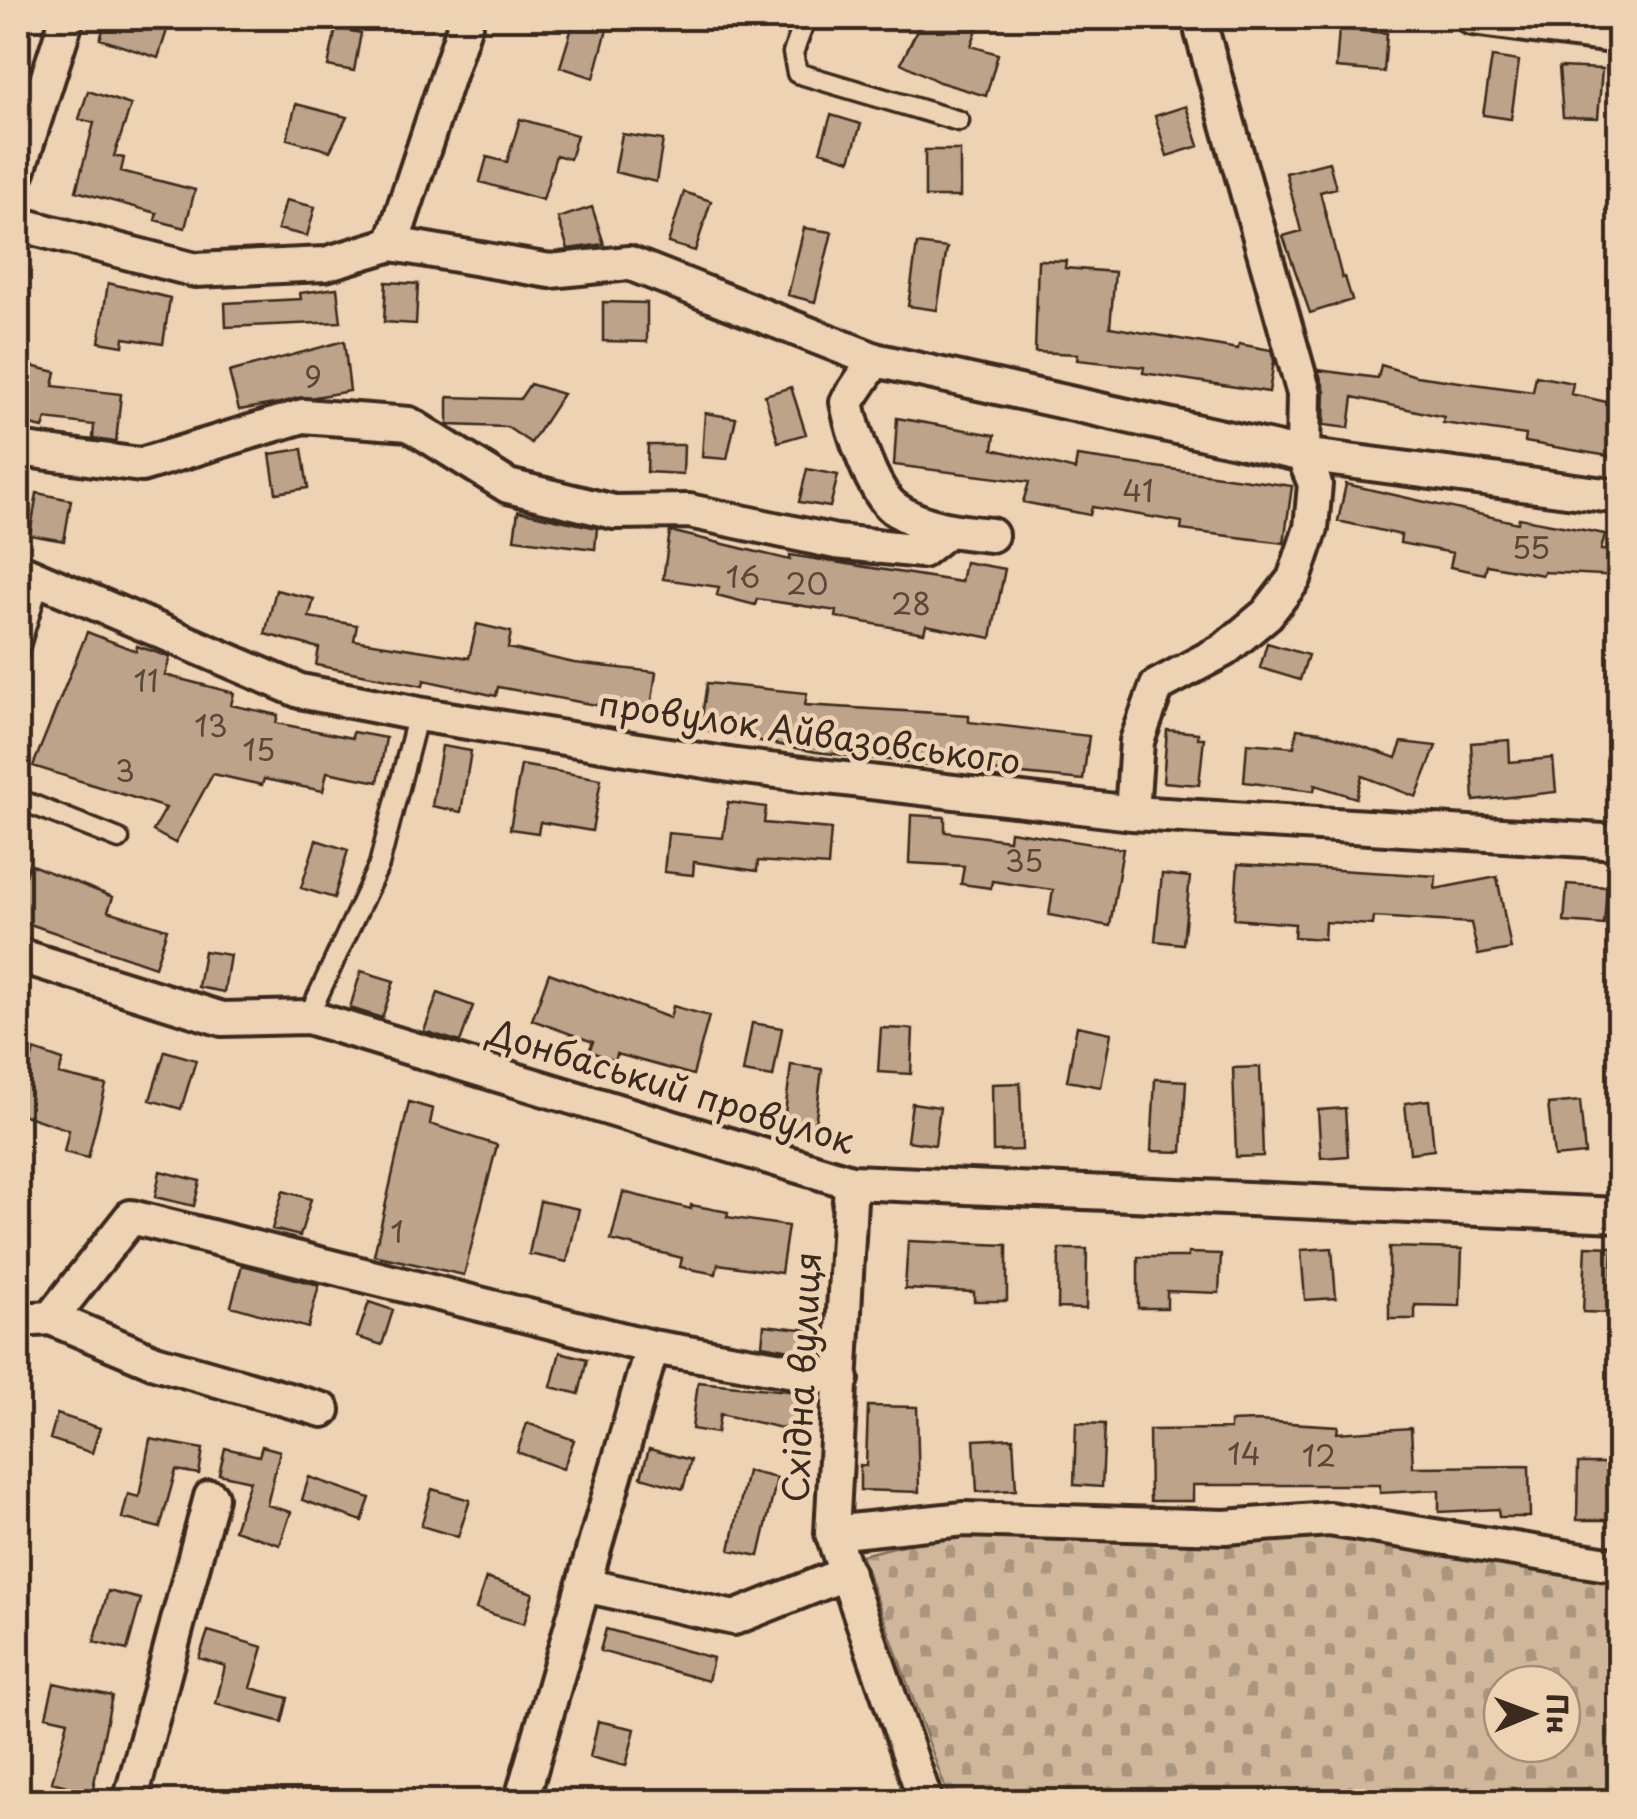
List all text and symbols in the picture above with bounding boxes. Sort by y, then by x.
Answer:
house number: 9 [304,353,322,398]
house number: 41 [1122,467,1154,512]
house number: 55 [1512,524,1550,569]
house number: 16 [726,553,760,598]
house number: 20 [786,560,828,605]
house number: 28 [891,580,931,625]
house number: 11 [133,657,159,702]
street label: провулок Айвазовського [596,675,1024,787]
house number: 13 [194,702,228,747]
house number: 15 [243,726,275,771]
house number: 3 [115,747,135,792]
house number: 35 [1005,837,1043,882]
street label: Донбаський провулок [481,1004,862,1166]
house number: 1 [390,1208,404,1253]
street label: Східна вулиця [767,1250,833,1504]
house number: 14 [1227,1430,1261,1475]
house number: 12 [1302,1432,1336,1477]
north arrow [1482,1664,1582,1764]
text: Пн [1537,1693,1580,1734]

